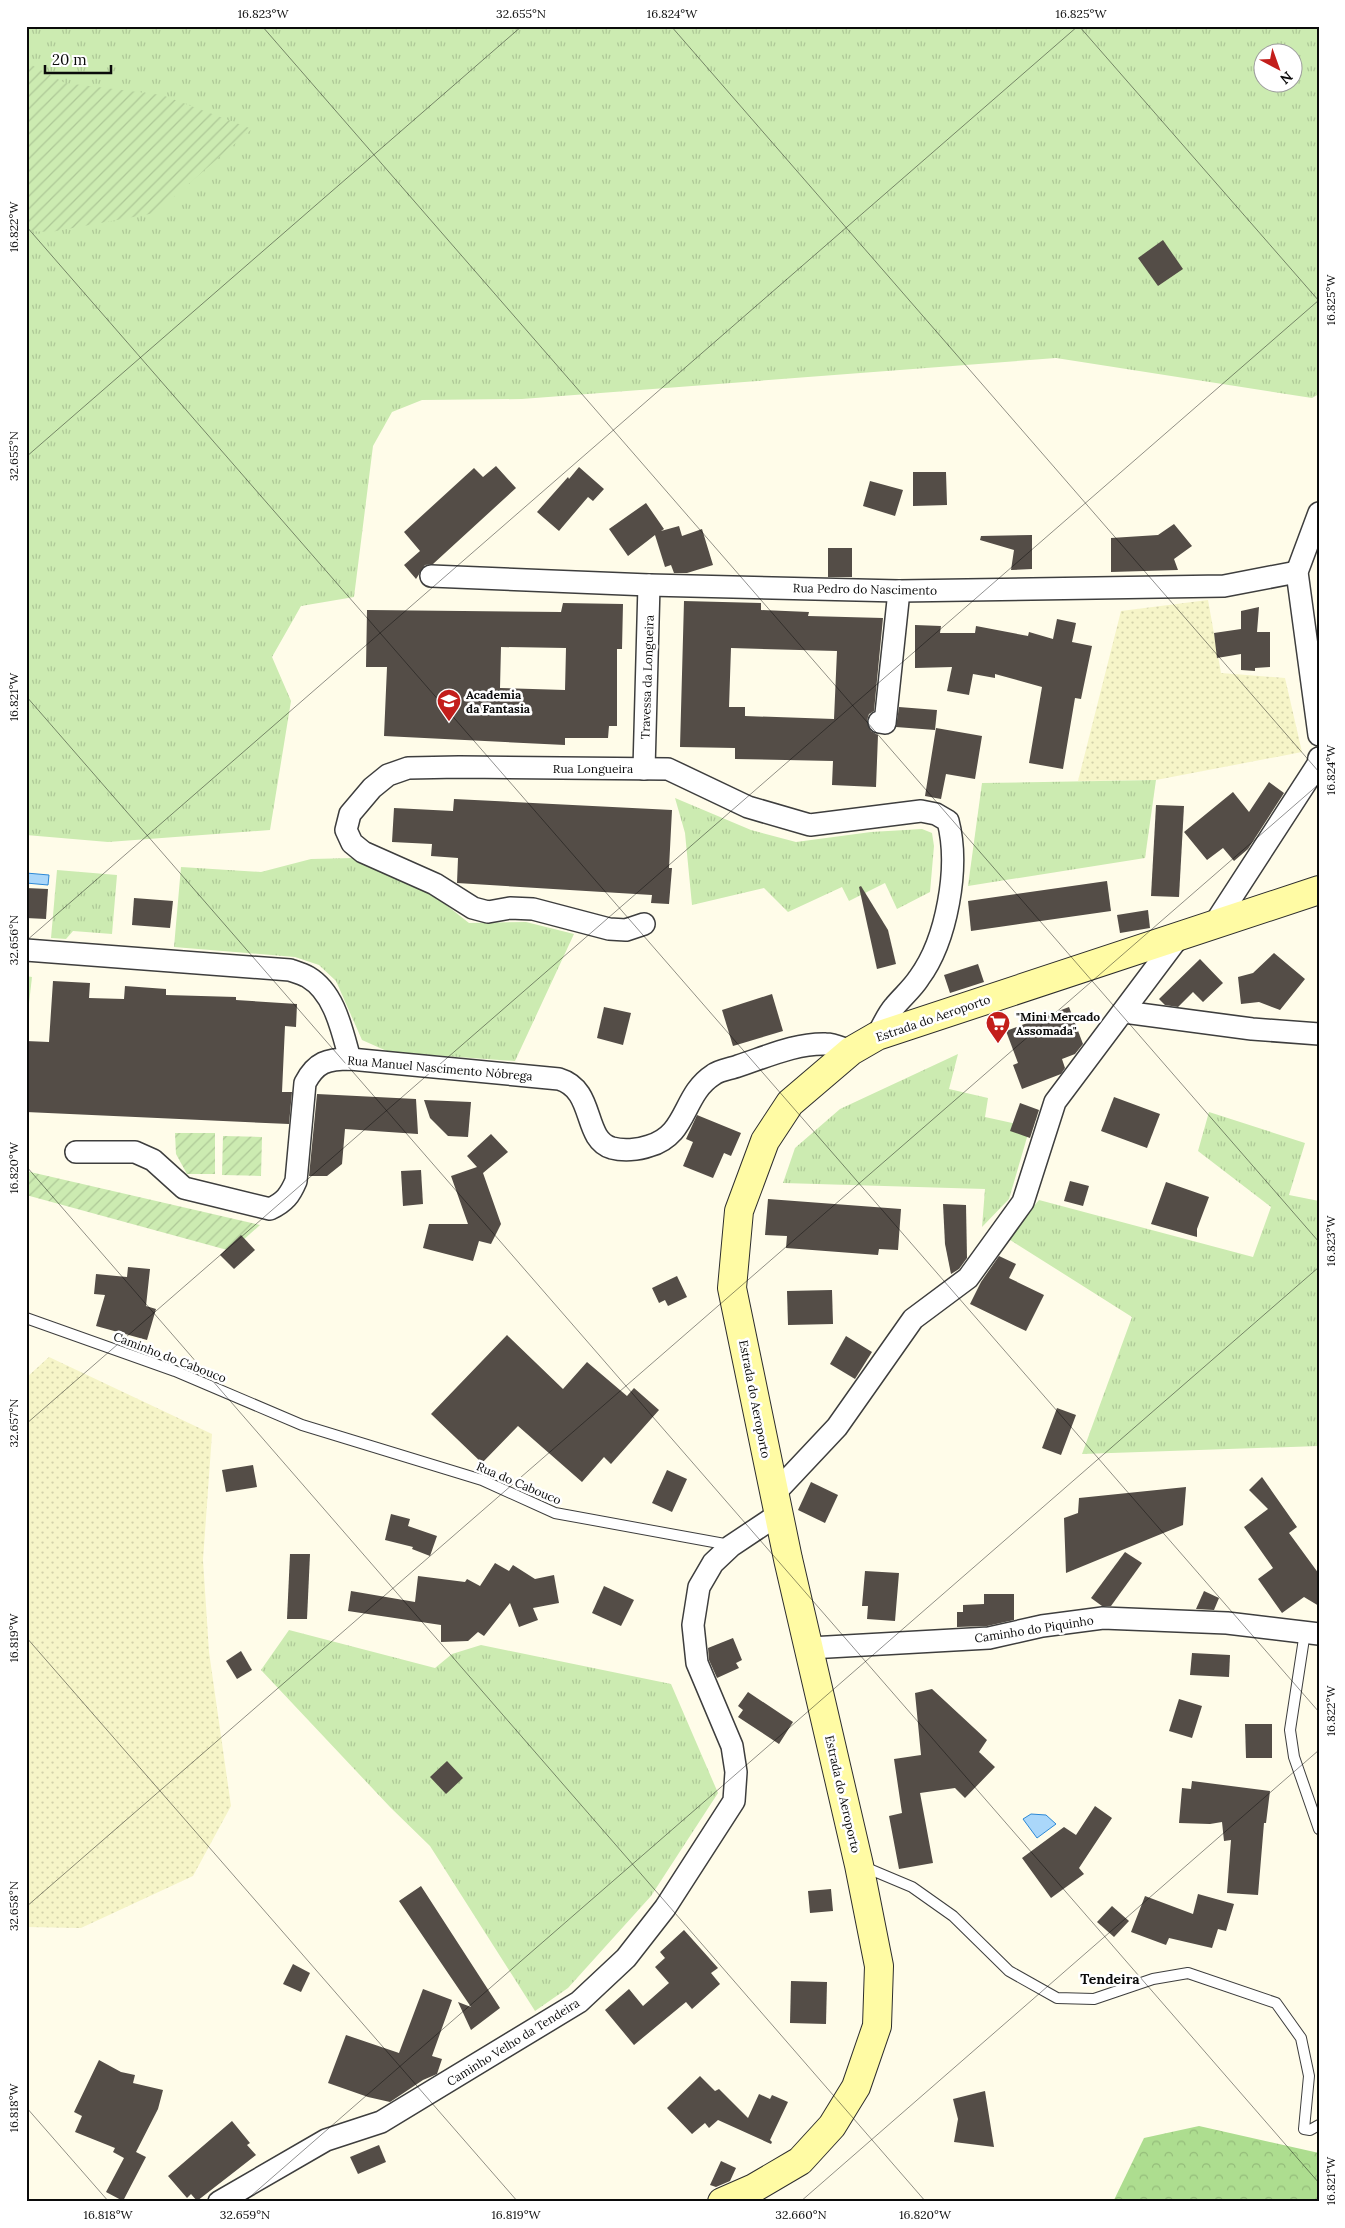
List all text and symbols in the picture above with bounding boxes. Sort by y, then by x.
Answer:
text: 16.823°W [238,6,289,21]
text: 32.655°N [496,6,546,21]
text: 16.824°W [647,6,698,21]
text: 16.825°W [1056,6,1107,21]
scale bar [45,42,111,74]
north arrow [1252,42,1302,92]
text: 20 m [52,50,87,69]
text: N [1276,67,1297,88]
text: 16.822°W [6,201,21,252]
text: 16.825°W [1323,274,1338,325]
text: 32.655°N [6,431,21,481]
street label: Rua Pedro do Nascimento [793,580,937,598]
street label: Travessa da Longueira [637,615,657,739]
text: 16.821°W [6,672,21,721]
place label: Academia da Fantasia [466,687,531,716]
school or university icon: Academia da Fantasia [436,688,462,722]
text: 16.824°W [1323,744,1338,795]
street label: Rua Longueira [553,761,633,776]
text: 32.656°N [6,915,21,965]
street label: Estrada do Aeroporto [874,991,992,1045]
place label: "Mini Mercado Assomada" [1016,1009,1100,1038]
supermarket icon: "Mini Mercado Assomada" [985,1010,1011,1044]
street label: Rua Manuel Nascimento Nóbrega [347,1052,533,1084]
text: 16.820°W [6,1141,21,1194]
text: 16.823°W [1323,1215,1338,1266]
street label: Caminho do Cabouco [111,1329,229,1385]
street label: Estrada do Aeroporto [736,1339,774,1459]
text: 32.657°N [6,1399,21,1447]
street label: Rua do Cabouco [474,1458,564,1508]
text: 16.819°W [6,1612,21,1663]
street label: Caminho do Piquinho [973,1612,1095,1646]
text: 16.822°W [1323,1685,1338,1736]
street label: Estrada do Aeroporto [822,1734,864,1854]
text: 32.658°N [6,1881,21,1931]
district label: Tendeira [1080,1970,1140,1988]
street label: Caminho Velho da Tendeira [444,1995,582,2089]
text: 16.818°W [6,2082,21,2132]
text: 16.821°W [1323,2156,1338,2205]
text: 16.818°W [84,2207,134,2222]
text: 32.659°N [220,2207,270,2222]
text: 16.819°W [491,2207,542,2222]
text: 32.660°N [775,2207,827,2222]
text: 16.820°W [899,2207,952,2222]

